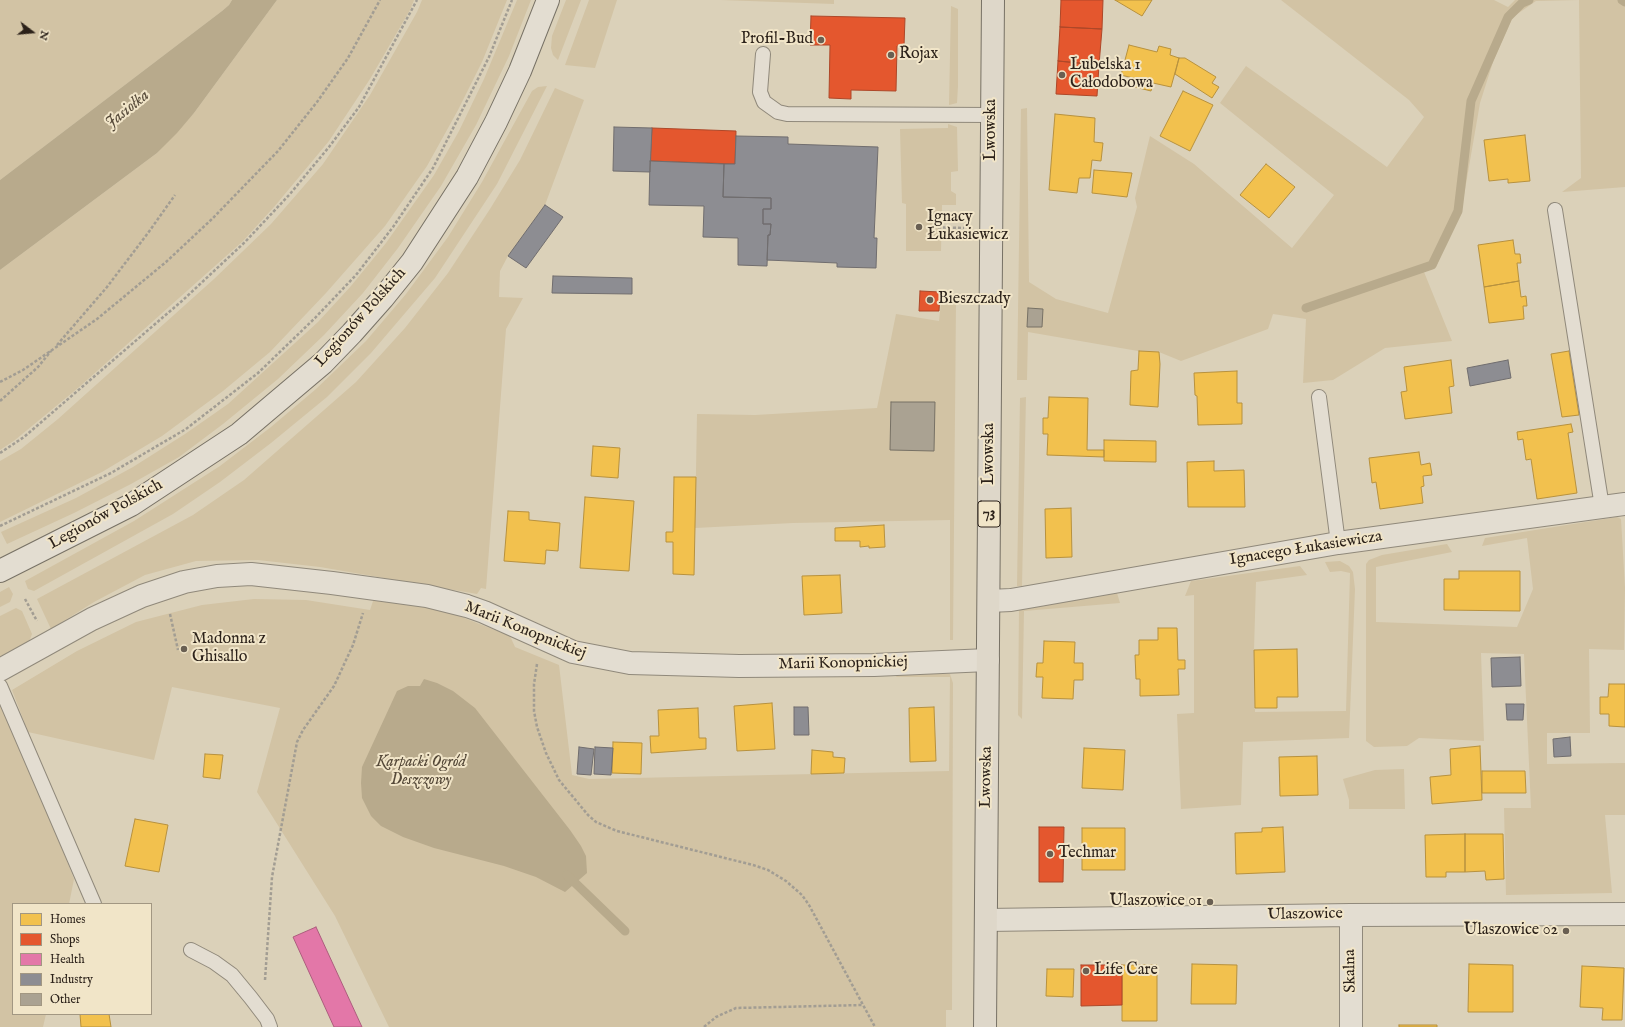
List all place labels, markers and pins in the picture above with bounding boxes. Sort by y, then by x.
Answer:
place label: Profil-Bud [741,30,813,50]
marker: Profil-Bud [816,35,826,45]
place label: Rojax [899,45,938,65]
marker: Rojax [886,50,896,60]
place label: Lubelska 1 Całodobowa [1070,56,1153,94]
marker: Lubelska 1 Całodobowa [1057,70,1067,80]
place label: Ignacy Łukasiewicz [927,208,1008,246]
marker: Ignacy Łukasiewicz [914,222,924,232]
place label: Bieszczady [938,290,1011,310]
marker: Bieszczady [925,295,935,305]
place label: Madonna z Ghisallo [192,630,266,668]
marker: Madonna z Ghisallo [179,644,189,654]
place label: Techmar [1058,844,1116,864]
marker: Techmar [1045,849,1055,859]
place label: Ulaszowice 01 [1109,892,1202,912]
marker: Ulaszowice 01 [1205,897,1215,907]
place label: Ulaszowice 02 [1464,921,1558,941]
marker: Ulaszowice 02 [1561,926,1571,936]
place label: Life Care [1094,961,1158,981]
marker: Life Care [1081,966,1091,976]

